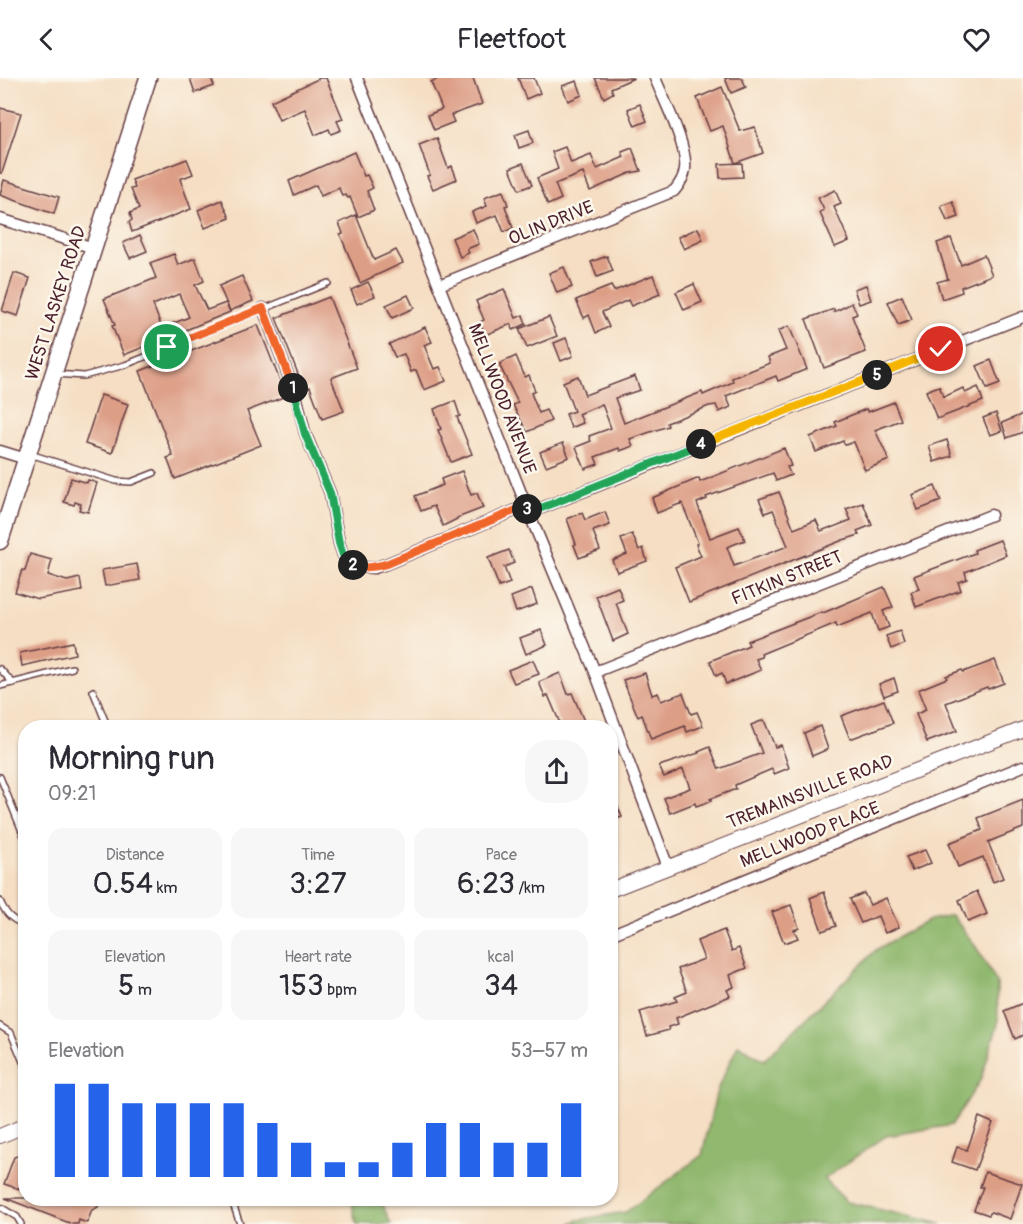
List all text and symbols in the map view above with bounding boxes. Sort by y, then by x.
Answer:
icon: back [30,23,63,56]
text: Fleetfoot [457,23,566,56]
icon: heart [960,23,993,56]
street label: OLIN DRIVE [505,196,597,250]
street label: WEST LASKEY ROAD [20,223,92,383]
street label: MELLWOOD AVENUE [463,320,541,478]
pin [141,321,192,372]
pin [915,323,966,374]
icon: arrive [150,330,183,363]
icon: check [924,332,957,365]
pin: 5 [862,360,892,390]
text: 5 [873,365,881,385]
pin: 1 [278,373,308,403]
text: 1 [290,378,296,398]
pin: 4 [686,429,716,459]
text: 4 [696,434,706,454]
pin: 3 [512,494,542,524]
text: 3 [523,499,531,519]
street label: FITKIN STREET [728,545,846,611]
pin: 2 [338,550,368,580]
text: 2 [349,555,357,575]
text: Morning run [48,738,215,779]
button: share [525,740,588,803]
street label: TREMAINSVILLE ROAD [724,750,896,834]
text: 09:21 [48,781,96,806]
street label: MELLWOOD PLACE [737,797,883,873]
text: Distance [106,845,164,865]
text: Time [301,845,335,865]
text: Pace [485,845,517,865]
text: 0.54 [92,865,153,902]
text: 3:27 [289,865,347,902]
text: 6:23 [457,865,515,902]
text: km [153,878,178,898]
text: /km [515,878,545,898]
text: Elevation [105,947,165,967]
text: Heart rate [284,947,352,967]
text: kcal [488,947,514,967]
text: 5 [118,967,134,1004]
text: 153 [279,967,324,1004]
text: 34 [484,967,518,1004]
text: m [134,980,152,1000]
text: bpm [324,980,357,1000]
text: Elevation [48,1038,124,1063]
text: 53–57 m [511,1038,588,1063]

